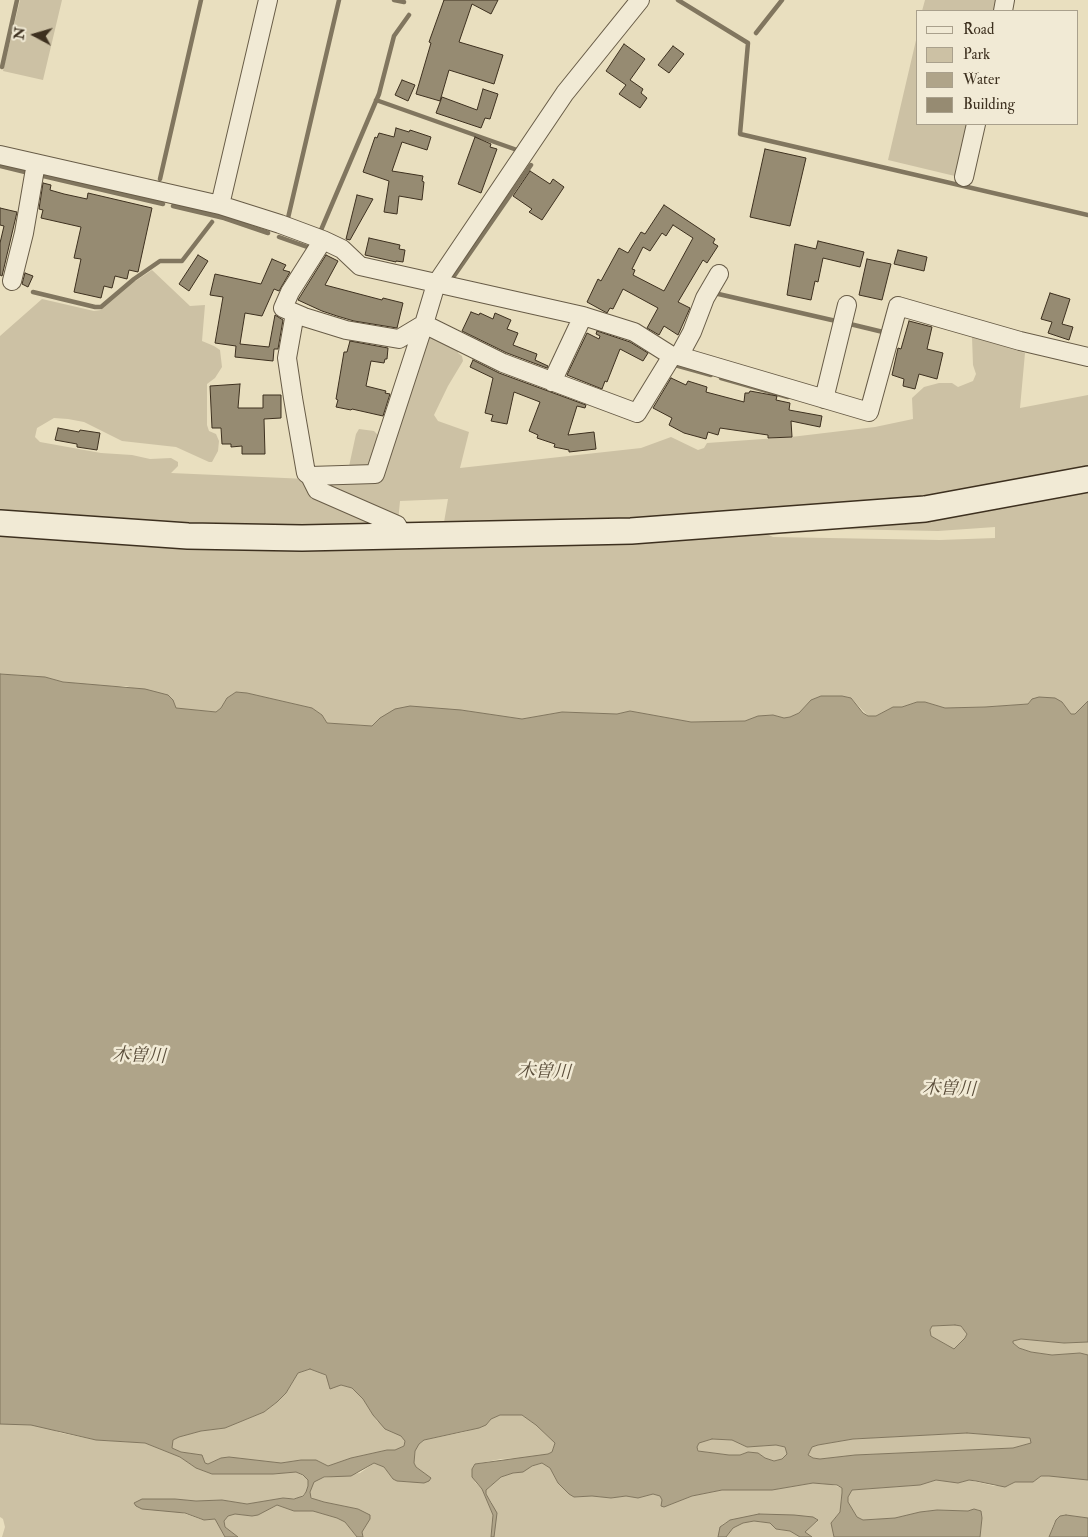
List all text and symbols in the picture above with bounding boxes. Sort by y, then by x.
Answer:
north arrow [10,10,60,60]
legend [916,10,1078,125]
text: Road [963,20,994,39]
text: N [10,26,29,41]
text: Park [963,45,990,64]
text: Water [963,70,1000,89]
text: Building [963,95,1015,114]
water label: 木曽川 [112,1045,166,1069]
water label: 木曽川 [517,1061,571,1085]
water label: 木曽川 [922,1078,976,1102]

